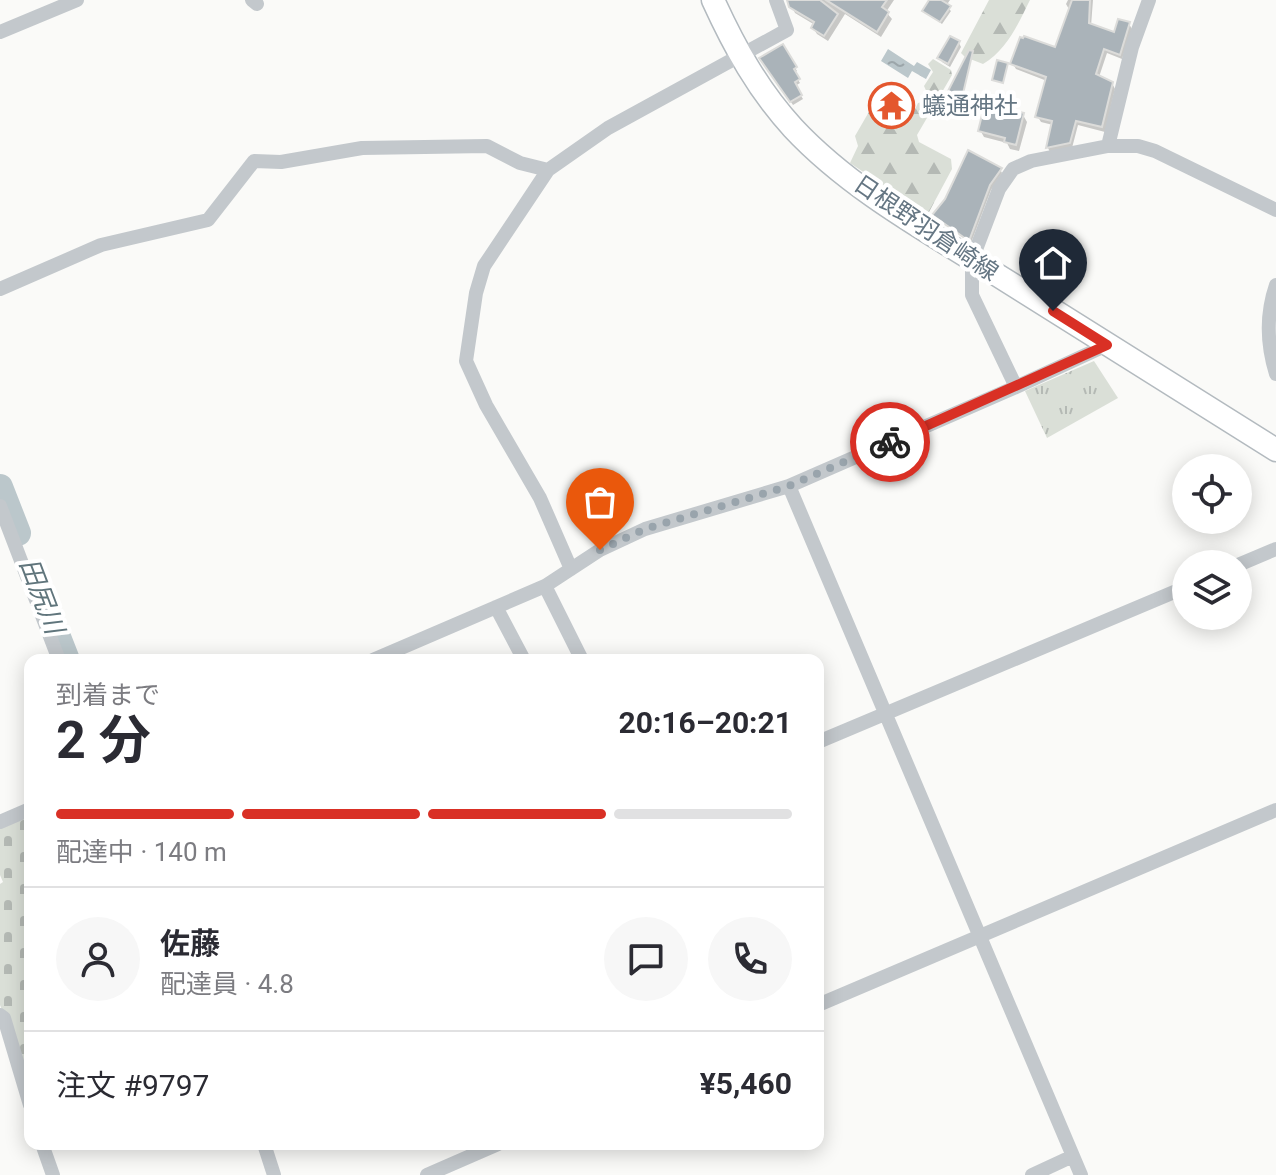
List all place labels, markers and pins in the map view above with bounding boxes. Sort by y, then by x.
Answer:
temple icon: 蟻通神社 [867,82,915,130]
place label: 蟻通神社 [922,92,1018,120]
pin [1019,229,1087,311]
pin [566,468,634,550]

